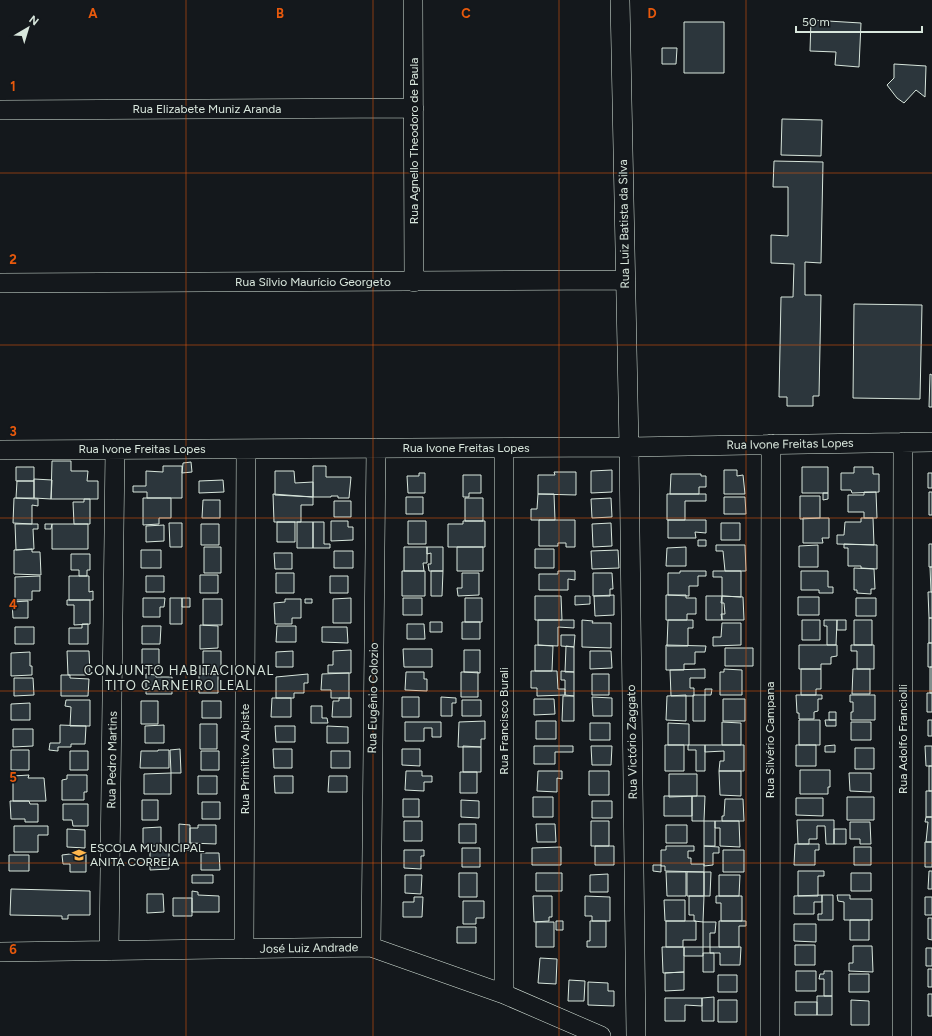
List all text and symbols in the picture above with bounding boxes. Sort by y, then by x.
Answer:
text: A [88,6,98,21]
text: B [276,6,284,21]
text: C [461,6,471,21]
text: D [647,6,657,21]
north arrow [8,8,48,48]
scale bar [796,8,922,34]
text: N [26,13,41,28]
text: 50 m [802,15,830,29]
street label: Rua Agnello Theodoro de Paula [407,58,421,224]
text: 1 [10,79,16,94]
street label: Rua Elizabete Muniz Aranda [133,102,281,116]
street label: Rua Luiz Batista da Silva [616,159,632,289]
text: 2 [9,252,17,267]
street label: Rua Sílvio Maurício Georgeto [235,275,391,289]
text: 3 [9,424,17,439]
street label: Rua Ivone Freitas Lopes [726,436,854,452]
street label: Rua Ivone Freitas Lopes [402,441,530,455]
street label: Rua Ivone Freitas Lopes [78,442,206,456]
text: 4 [9,597,17,612]
street label: Rua Eugênio Colozio [365,642,381,754]
district label: CONJUNTO HABITACIONAL TITO CARNEIRO LEAL [84,663,274,693]
street label: Rua Francisco Burali [497,667,511,775]
street label: Rua Silvério Campana [763,682,777,798]
street label: Rua Adolfo Franciolli [896,684,910,794]
street label: Rua Victório Zaggato [624,685,640,799]
street label: Rua Primitivo Alpiste [238,703,252,814]
street label: Rua Pedro Martins [104,711,120,809]
text: 5 [9,770,17,785]
place label: ESCOLA MUNICIPAL ANITA CORREIA [90,841,205,869]
school or university icon: ESCOLA MUNICIPAL ANITA CORREIA [71,847,87,863]
street label: José Luiz Andrade [260,940,359,956]
text: 6 [9,942,17,957]

